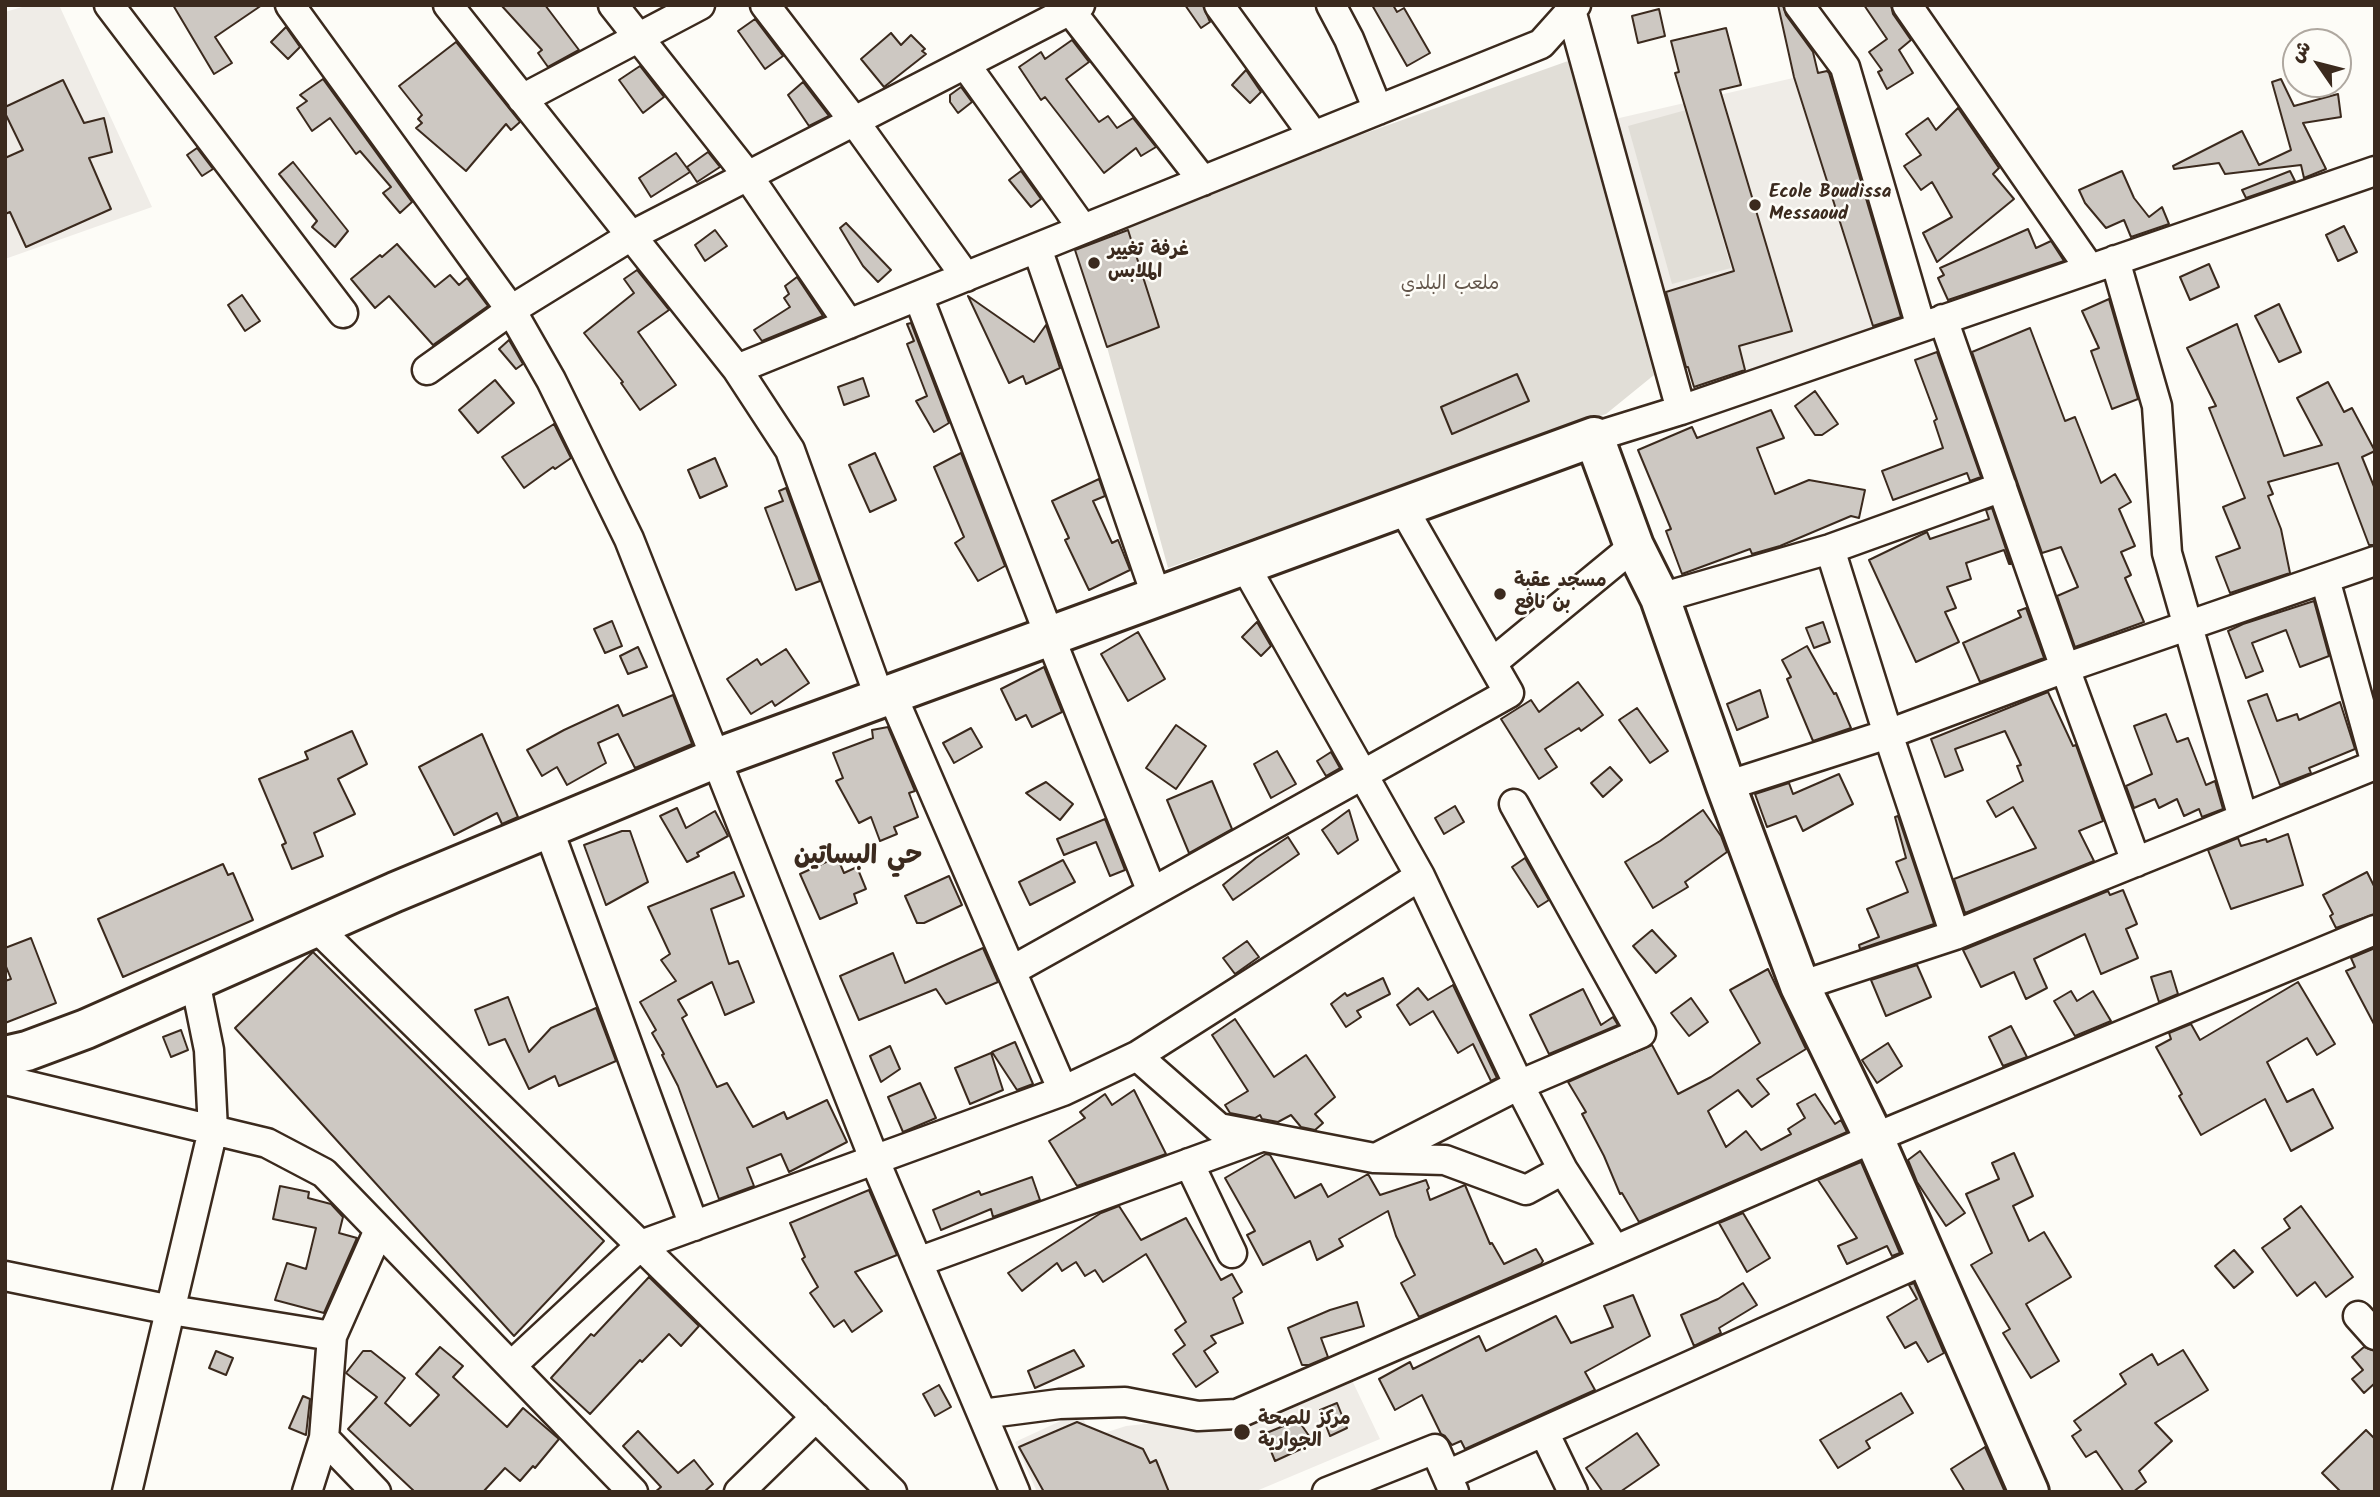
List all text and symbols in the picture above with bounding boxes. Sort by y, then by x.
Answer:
north arrow [2282,28,2352,98]
text: ش [2283,35,2320,69]
place label: Ecole Boudissa Messaoud [1769,183,1891,227]
marker: Ecole Boudissa Messaoud [1747,197,1763,213]
place label: غرفة تغيير الملابس [1108,241,1189,285]
marker: غرفة تغيير الملابس [1086,255,1102,271]
park label: ملعب البلدي [1401,275,1499,297]
place label: مسجد عقبة بن نافع [1514,572,1607,616]
marker: مسجد عقبة بن نافع [1492,586,1508,602]
district label: حي البساتين [794,843,922,875]
place label: مركز للصحة الجوارية [1258,1410,1351,1454]
marker: مركز للصحة الجوارية [1232,1422,1252,1442]

